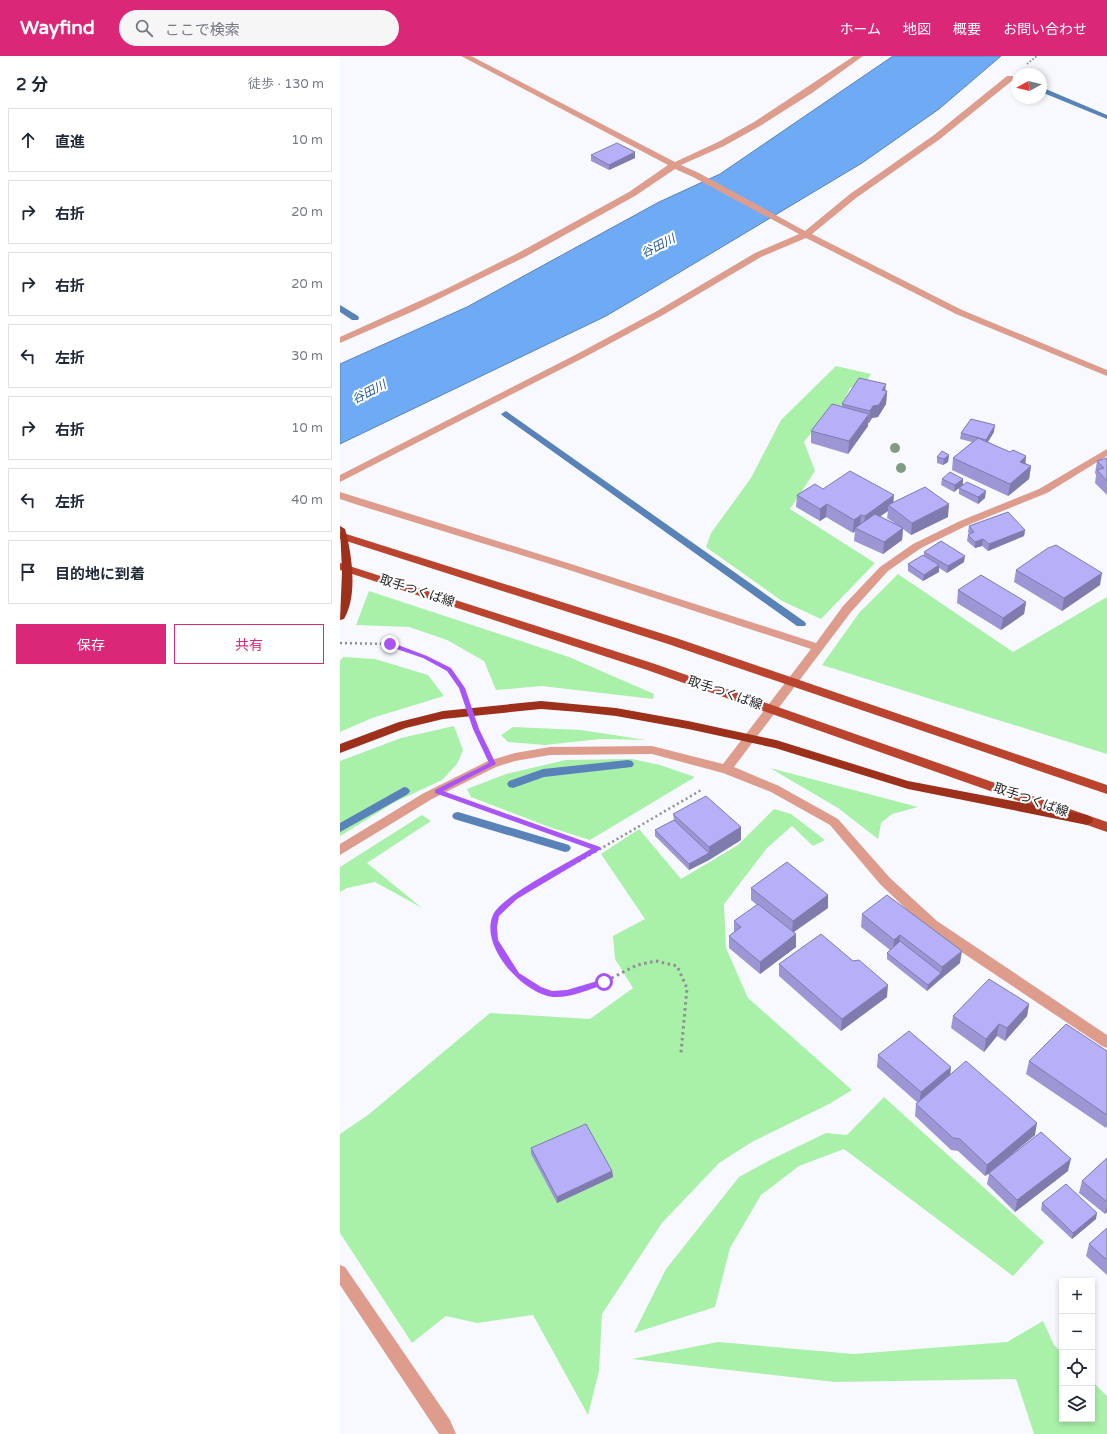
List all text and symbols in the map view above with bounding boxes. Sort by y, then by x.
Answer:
search box [119,10,399,46]
text: Wayfind [20,17,95,39]
icon: search [133,17,155,39]
text: ここで検索 [165,21,240,39]
text: ホーム [839,21,881,38]
text: 地図 [903,21,931,38]
text: 概要 [953,21,981,38]
text: お問い合わせ [1003,21,1087,38]
north arrow [1011,68,1047,104]
text: 2 分 [16,74,48,95]
text: 徒歩 · 130 m [248,76,324,92]
icon: ahead [17,129,39,151]
text: 10 m [291,132,323,148]
text: 直進 [55,133,85,151]
icon: right [17,201,39,223]
text: 20 m [291,204,323,220]
text: 右折 [55,205,85,223]
water label: 谷田川 [639,231,679,260]
icon: right [17,273,39,295]
text: 20 m [291,276,323,292]
text: 右折 [55,277,85,295]
icon: left [17,345,39,367]
text: 30 m [291,348,323,364]
text: 左折 [55,349,85,367]
water label: 谷田川 [350,377,390,406]
icon: right [17,417,39,439]
text: 10 m [291,420,323,436]
text: 右折 [55,421,85,439]
icon: left [17,489,39,511]
text: 40 m [291,492,323,508]
text: 左折 [55,493,85,511]
icon: arrive [17,561,39,583]
text: 目的地に到着 [55,565,145,583]
street label: 取手つくば線 [377,571,457,611]
button: 保存 [16,624,166,664]
button: 共有 [174,624,324,664]
route end [381,635,399,653]
street label: 取手つくば線 [686,673,764,713]
street label: 取手つくば線 [992,780,1070,820]
route start [595,973,613,991]
map controls [1059,1278,1095,1422]
button: + [1059,1278,1095,1314]
button: − [1059,1314,1095,1350]
button: locate [1059,1350,1095,1386]
button: layers [1059,1386,1095,1422]

